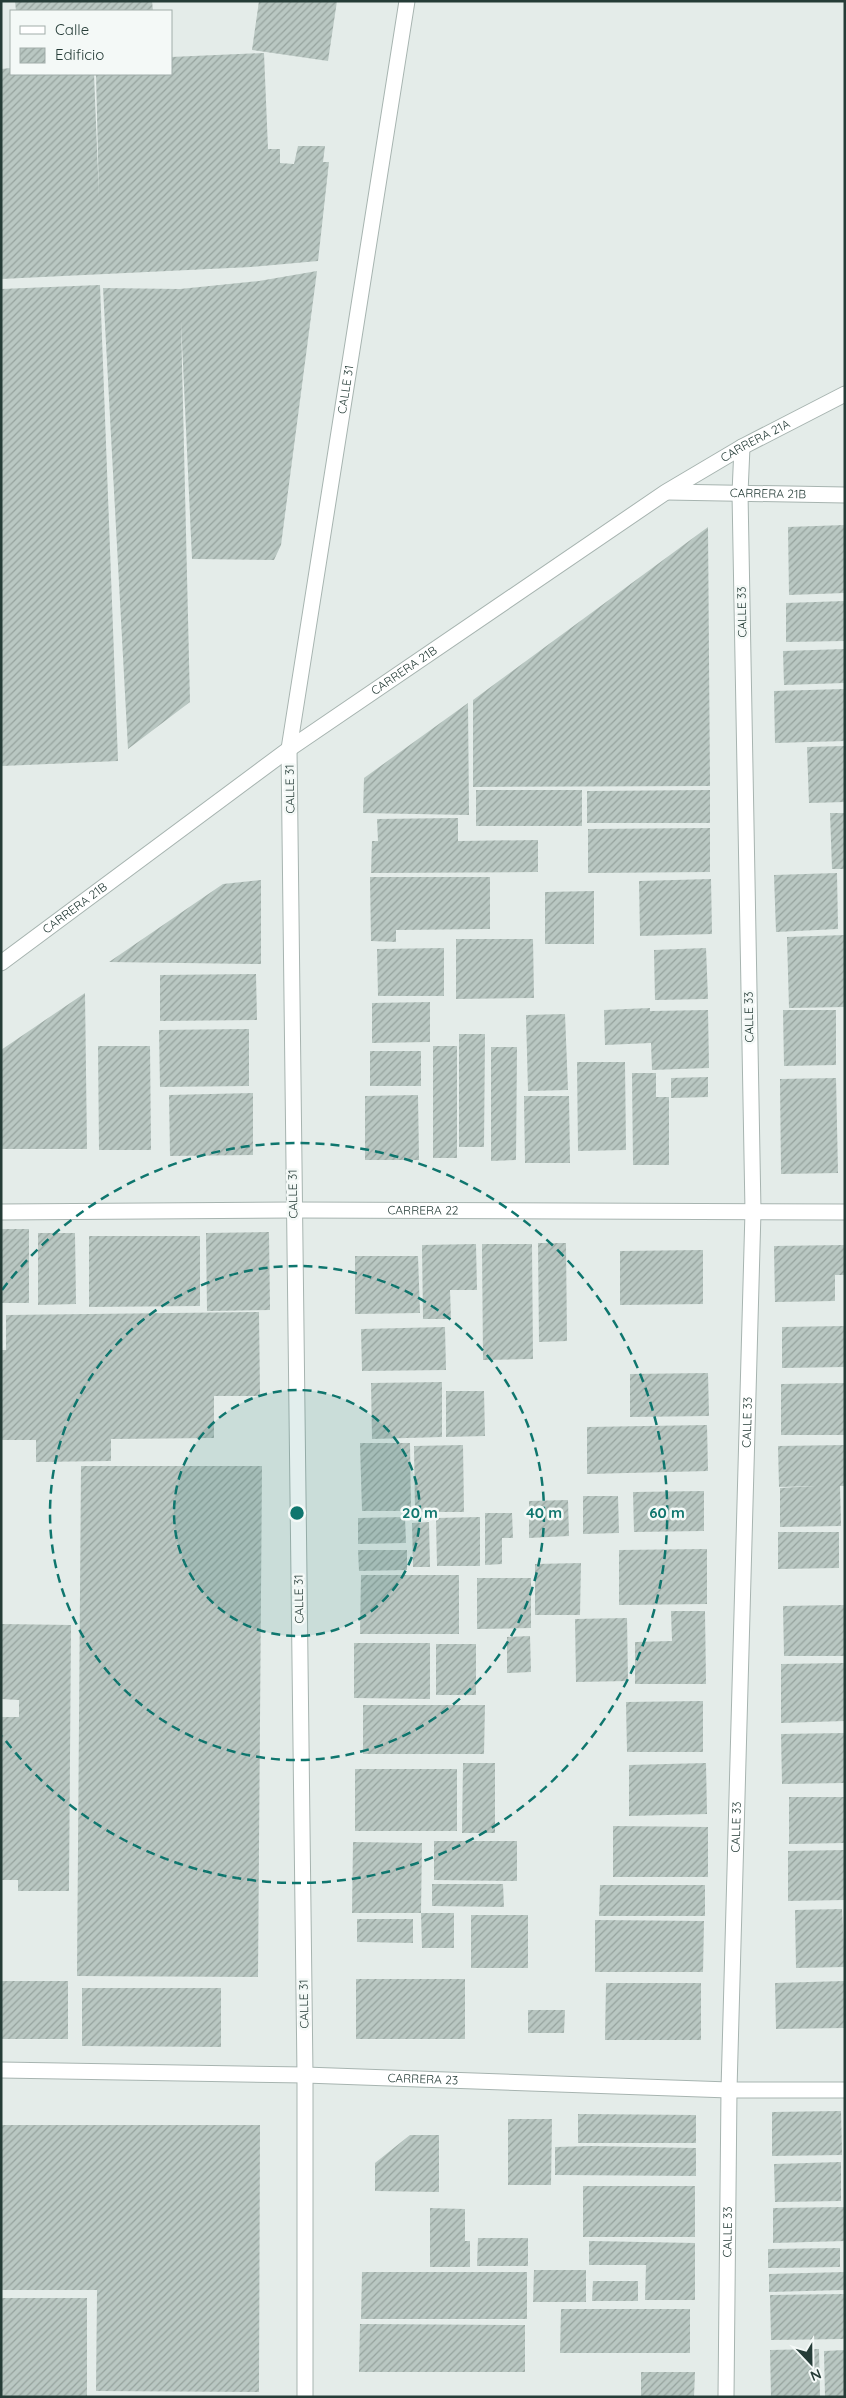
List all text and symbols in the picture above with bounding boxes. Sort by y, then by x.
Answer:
legend [10,10,172,75]
text: Calle [55,20,89,39]
text: Edificio [55,45,104,64]
street label: CALLE 31 [334,364,356,415]
street label: CARRERA 21A [718,416,792,465]
street label: CARRERA 21B [730,485,807,501]
street label: CALLE 33 [734,586,749,638]
street label: CARRERA 21B [368,642,440,698]
street label: CALLE 31 [282,764,297,814]
street label: CARRERA 21B [39,879,110,937]
street label: CALLE 33 [741,991,756,1043]
street label: CALLE 31 [285,1169,300,1219]
street label: CARRERA 22 [387,1202,459,1218]
street label: CALLE 33 [739,1397,755,1448]
text: 20 m [402,1503,438,1522]
text: 40 m [526,1503,562,1522]
text: 60 m [649,1503,685,1522]
centre of rings [288,1504,306,1522]
street label: CALLE 31 [291,1574,306,1624]
street label: CALLE 33 [727,1801,744,1853]
street label: CALLE 31 [296,1979,311,2029]
street label: CARRERA 23 [387,2070,458,2087]
street label: CALLE 33 [719,2206,735,2258]
north arrow [786,2338,836,2388]
text: N [808,2365,824,2385]

